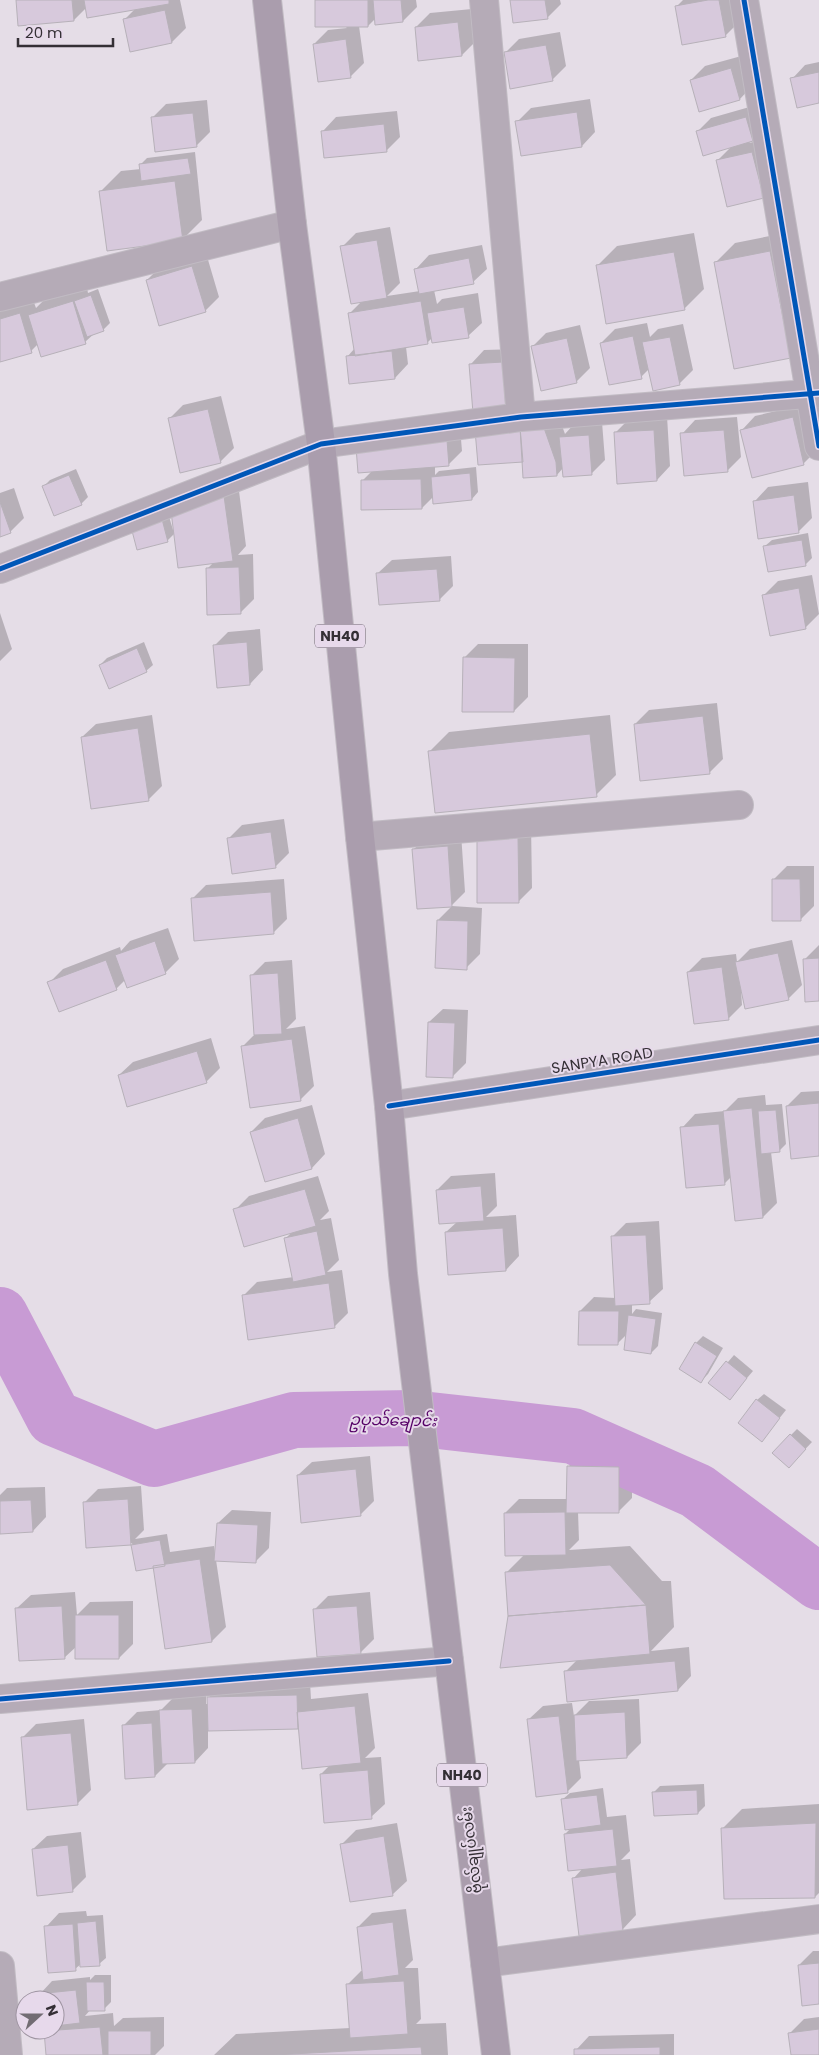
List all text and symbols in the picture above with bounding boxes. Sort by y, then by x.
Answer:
scale bar [18,15,112,47]
text: 20 m [25,22,63,43]
road number: NH40 [315,624,365,648]
street label: SANPYA ROAD [550,1042,654,1078]
water label: ဥပုသ်ချောင်း [349,1408,438,1434]
road number: NH40 [437,1764,487,1786]
street label: ဗိုလ်ချုပ်လမ်း [455,1805,489,1895]
north arrow [15,1990,65,2040]
text: N [41,2002,63,2019]

